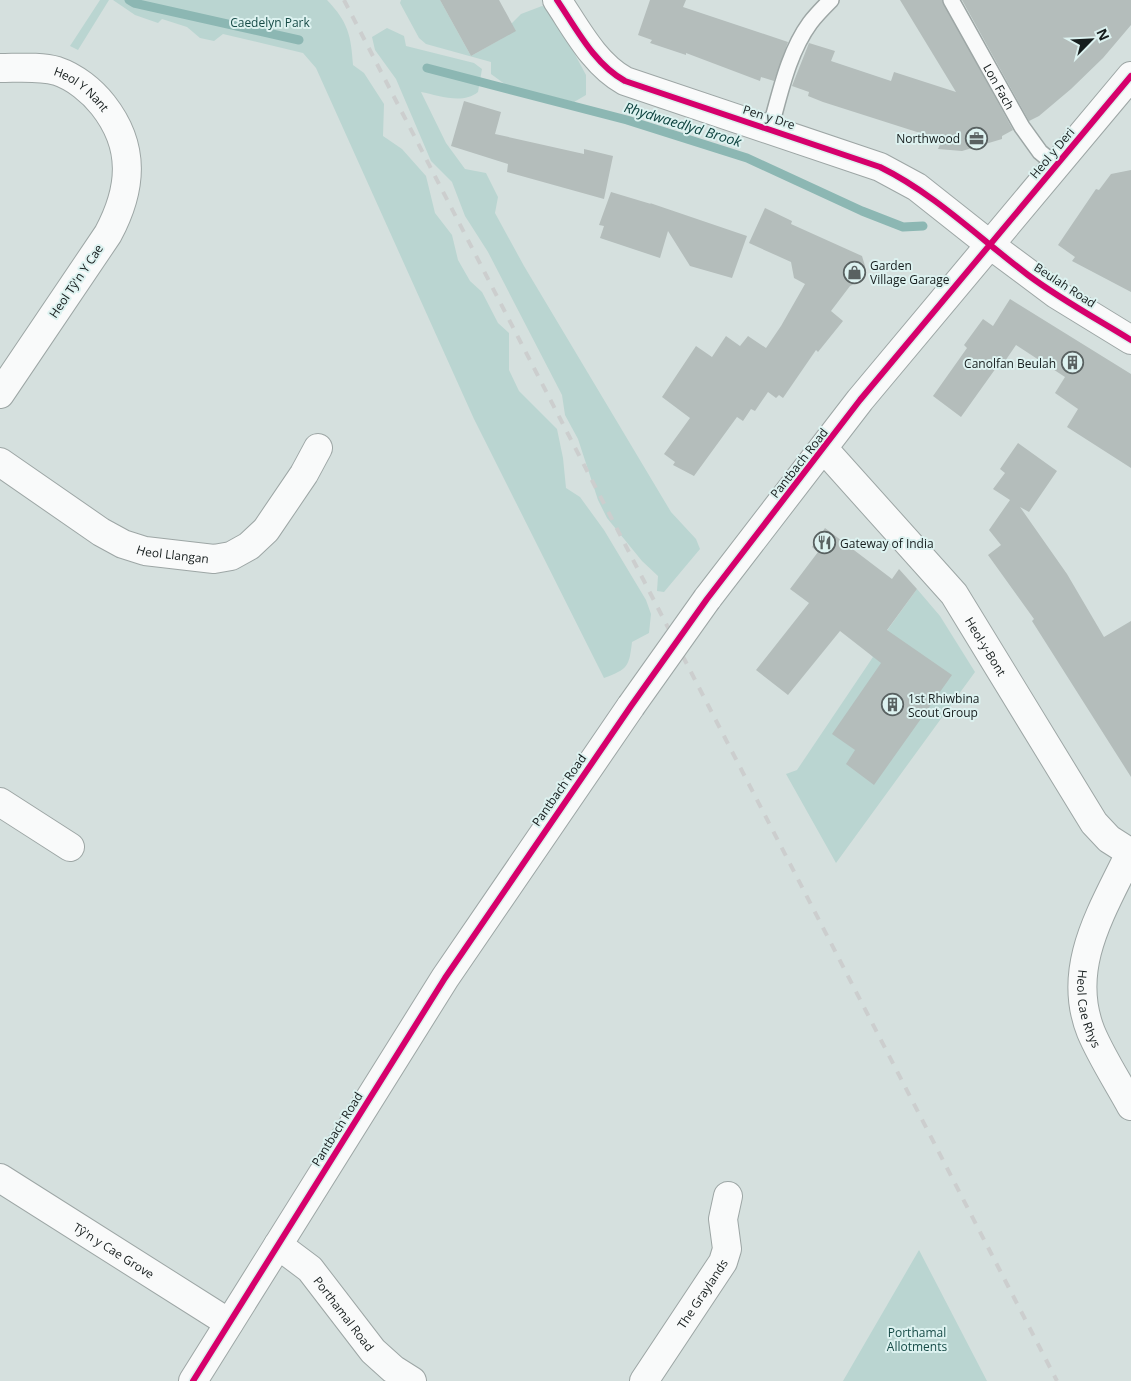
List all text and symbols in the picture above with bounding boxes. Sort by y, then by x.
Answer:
park label: Caedelyn Park [230,14,311,31]
north arrow [1066,15,1116,65]
text: N [1092,25,1114,44]
street label: Lon Fach [980,60,1019,112]
street label: Heol Y Nant [52,62,113,115]
water label: Rhydwaedlyd Brook [622,97,745,151]
street label: Pen y Dre [741,101,798,133]
street label: Heol y Deri [1026,124,1078,182]
office icon: Northwood [964,126,988,150]
place label: Northwood [896,130,960,147]
street label: Heol Tŷ'n Y Cae [45,241,107,321]
place label: Garden Village Garage [870,257,950,288]
street label: Beulah Road [1031,259,1099,311]
shop icon: Garden Village Garage [842,260,866,284]
building icon: Canolfan Beulah [1060,351,1084,375]
place label: Canolfan Beulah [964,355,1056,372]
street label: Pantbach Road [766,425,832,501]
restaurant icon: Gateway of India [812,531,836,555]
place label: Gateway of India [840,535,934,552]
street label: Heol Llangan [134,540,210,567]
street label: Heol-y-Bont [961,614,1010,679]
place label: 1st Rhiwbina Scout Group [908,690,979,721]
building icon: 1st Rhiwbina Scout Group [880,693,904,717]
street label: Pantbach Road [528,751,590,829]
street label: Heol Cae Rhys [1074,969,1106,1051]
street label: Pantbach Road [307,1089,367,1169]
street label: Tŷ'n y Cae Grove [70,1218,158,1282]
street label: The Graylands [673,1255,732,1332]
street label: Porthamal Road [310,1272,378,1354]
park label: Porthamal Allotments [887,1324,947,1355]

